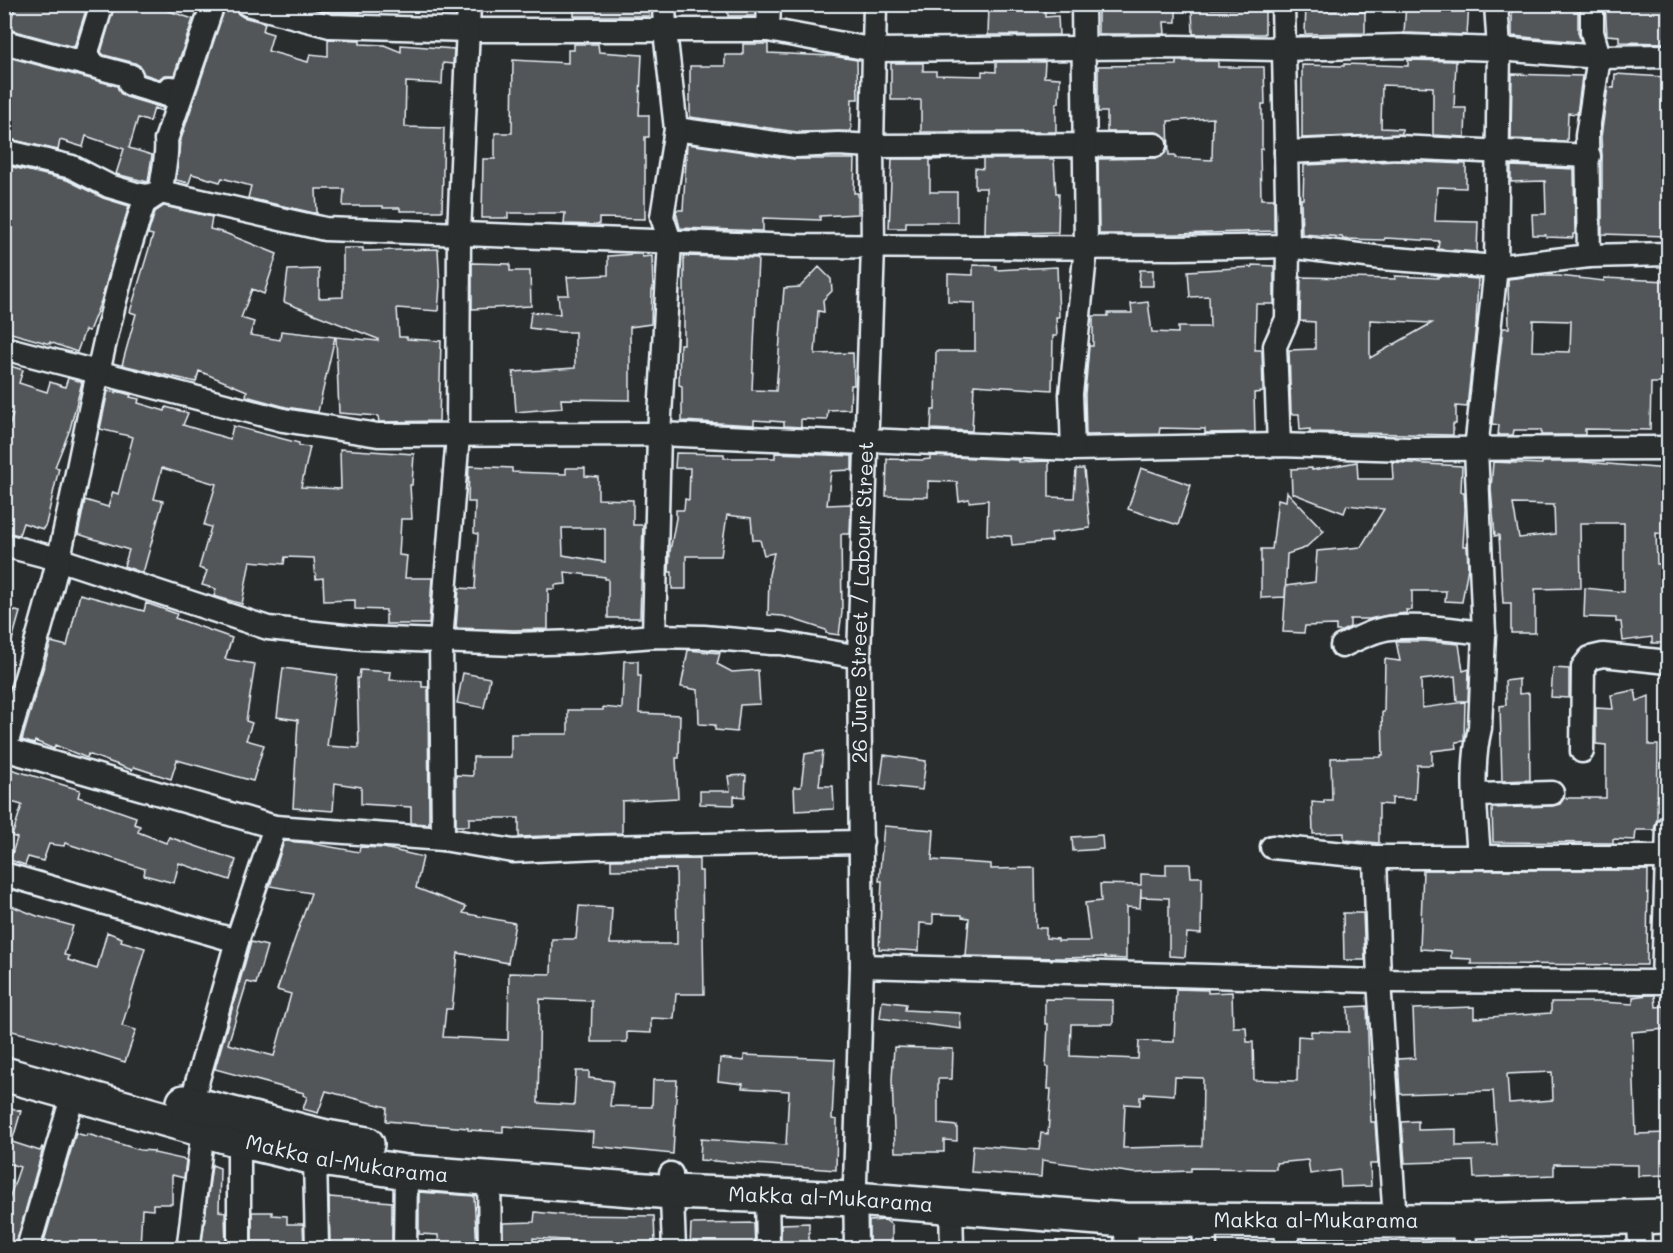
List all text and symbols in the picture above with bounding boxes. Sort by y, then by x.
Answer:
street label: 26 June Street / Labour Street [844,440,878,764]
street label: Makka al-Mukarama [243,1127,449,1187]
street label: Makka al-Mukarama [728,1179,934,1217]
street label: Makka al-Mukarama [1213,1205,1419,1233]

